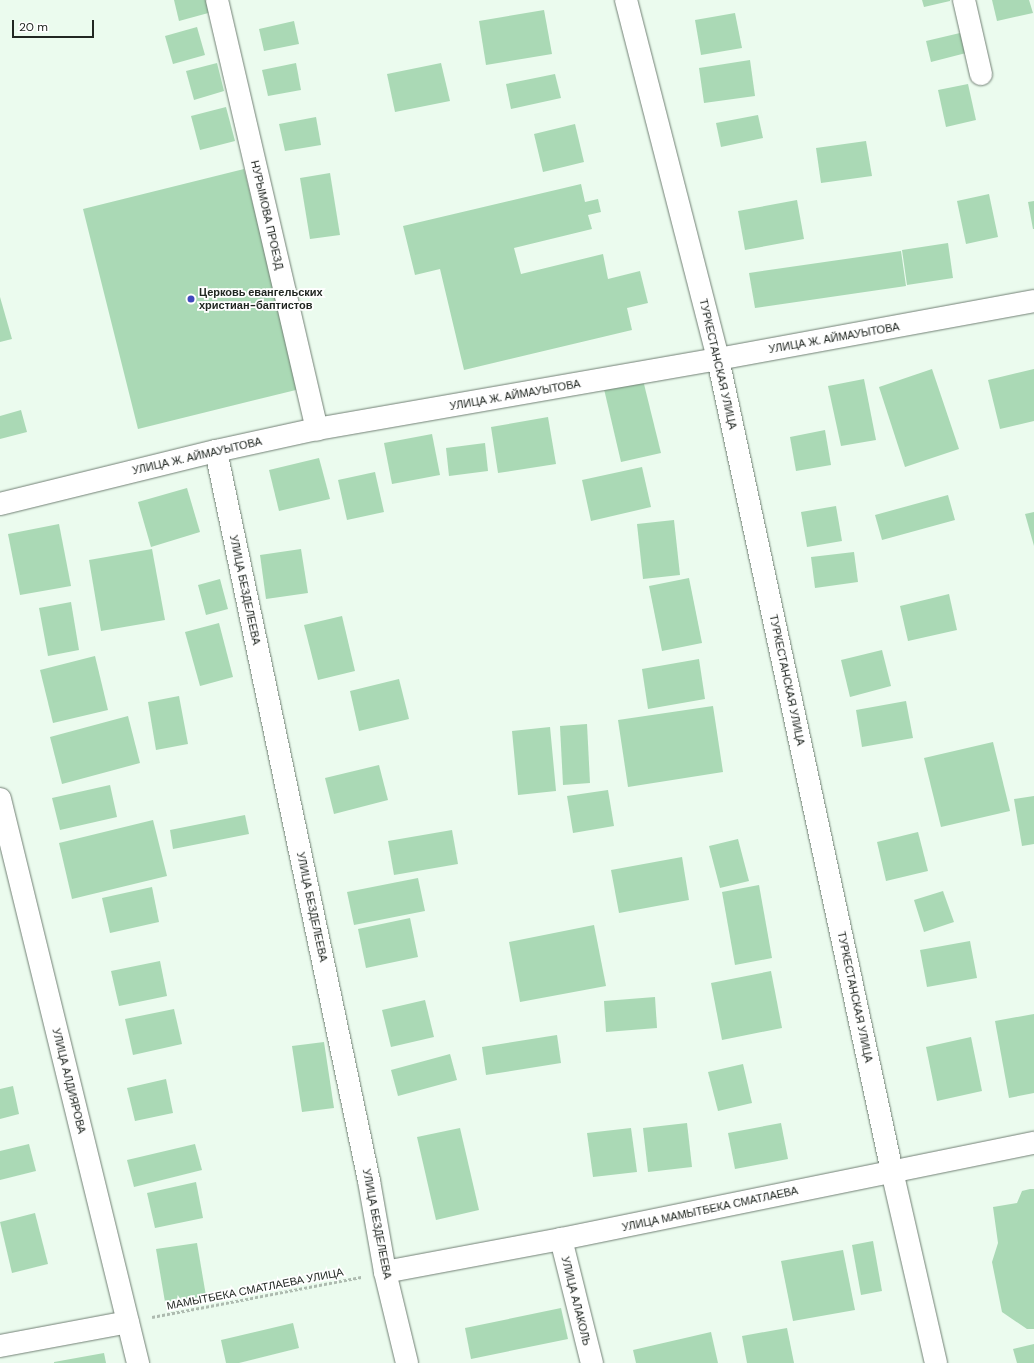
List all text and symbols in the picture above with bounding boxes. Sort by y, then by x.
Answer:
scale bar [14,12,96,38]
text: 20 m [19,19,48,35]
street label: НУРЫМОВА ПРОЕЗД [248,159,286,271]
place label: Церковь евангельских христиан-баптистов [199,286,323,312]
marker: Церковь евангельских христиан-баптистов [186,294,196,304]
street label: ТУРКЕСТАНСКАЯ УЛИЦА [697,297,739,431]
street label: УЛИЦА Ж. АЙМАУЫТОВА [768,320,900,356]
street label: УЛИЦА Ж. АЙМАУЫТОВА [449,377,581,413]
street label: УЛИЦА Ж. АЙМАУЫТОВА [131,435,263,477]
street label: УЛИЦА БЕЗДЕЛЕЕВА [227,534,263,646]
street label: ТУРКЕСТАНСКАЯ УЛИЦА [767,613,807,747]
street label: УЛИЦА БЕЗДЕЛЕЕВА [294,851,330,963]
street label: ТУРКЕСТАНСКАЯ УЛИЦА [835,930,875,1064]
street label: УЛИЦА АЛДИЯРОВА [50,1027,88,1135]
street label: УЛИЦА БЕЗДЕЛЕЕВА [360,1168,394,1280]
street label: УЛИЦА МАМЫТБЕКА СМАТЛАЕВА [621,1184,799,1234]
street label: УЛИЦА АЛАКОЛЬ [559,1255,593,1347]
street label: МАМЫТБЕКА СМАТЛАЕВА УЛИЦА [166,1265,344,1313]

